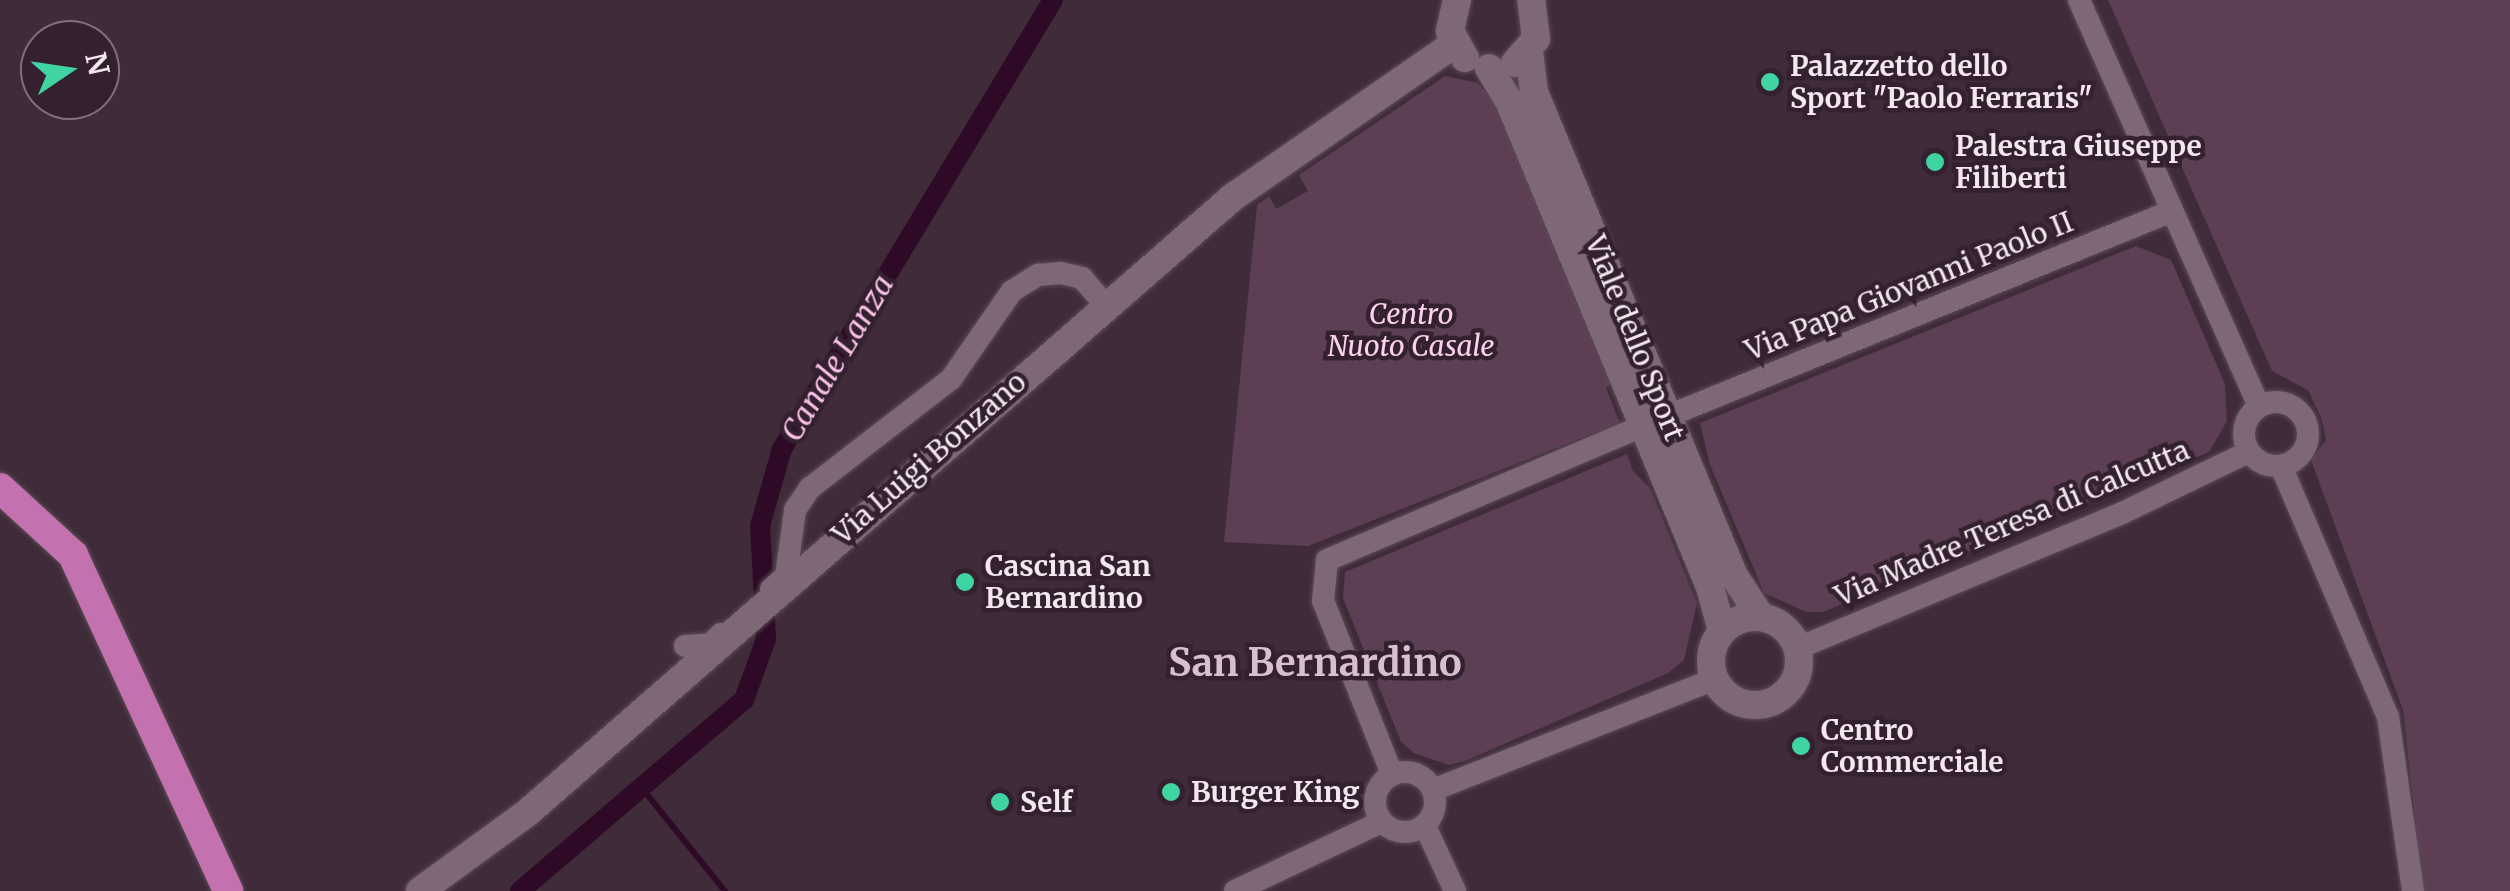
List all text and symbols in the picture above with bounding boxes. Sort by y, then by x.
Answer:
north arrow [20,20,120,120]
text: N [77,49,117,79]
place label: Palazzetto dello Sport "Paolo Ferraris" [1790,49,2093,115]
marker: Palazzetto dello Sport "Paolo Ferraris" [1759,71,1781,93]
place label: Palestra Giuseppe Filiberti [1955,129,2202,195]
marker: Palestra Giuseppe Filiberti [1924,151,1946,173]
street label: Via Papa Giovanni Paolo II [1740,205,2078,367]
street label: Viale dello Sport [1579,230,1691,446]
water label: Canale Lanza [773,268,901,448]
park label: Centro Nuoto Casale [1327,297,1495,363]
street label: Via Luigi Bonzano [825,365,1033,551]
street label: Via Madre Teresa di Calcutta [1830,433,2194,613]
place label: Cascina San Bernardino [985,549,1151,615]
marker: Cascina San Bernardino [954,571,976,593]
district label: San Bernardino [1168,640,1462,686]
place label: Centro Commerciale [1821,713,2003,779]
marker: Centro Commerciale [1790,735,1812,757]
place label: Burger King [1191,775,1360,809]
marker: Burger King [1160,781,1182,803]
place label: Self [1020,785,1073,819]
marker: Self [989,791,1011,813]

